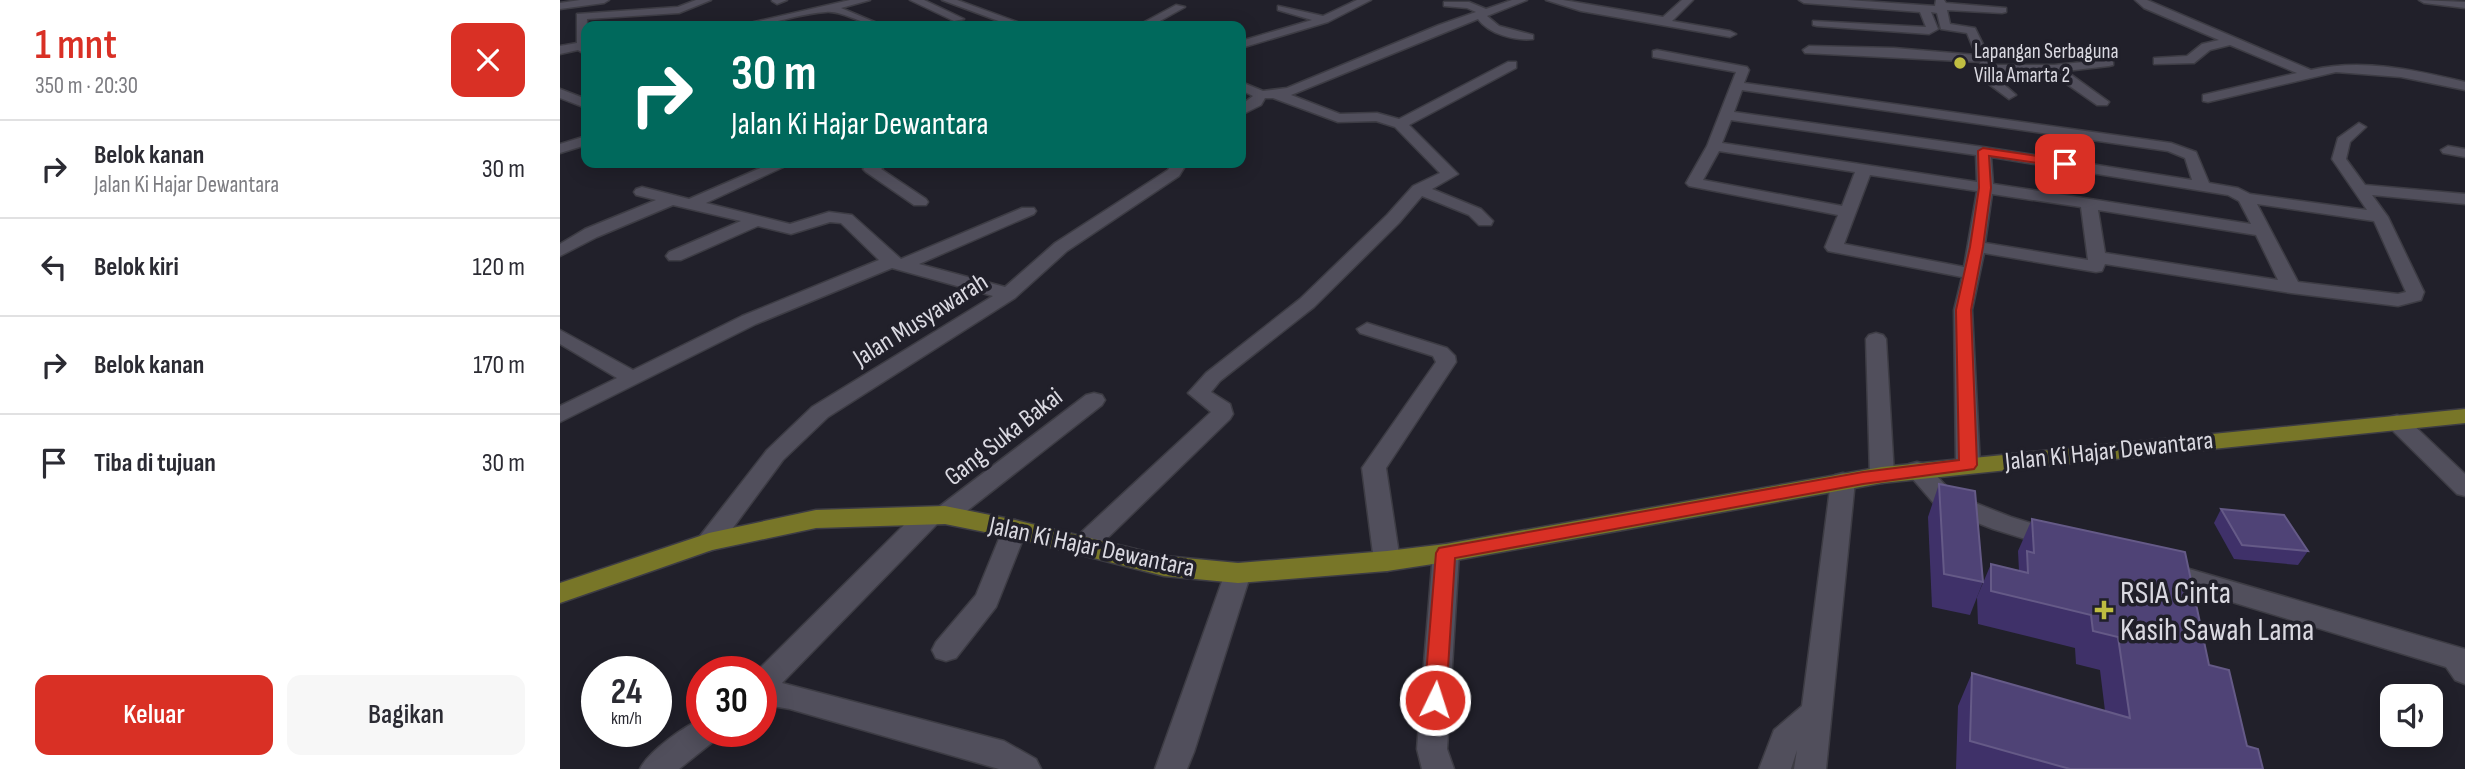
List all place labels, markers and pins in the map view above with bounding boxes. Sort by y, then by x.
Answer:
place label: Lapangan Serbaguna Villa Amarta 2 [1974,39,2119,88]
marker: Lapangan Serbaguna Villa Amarta 2 [1952,55,1968,71]
pin [2035,134,2095,194]
place label: RSIA Cinta Kasih Sawah Lama [2120,574,2314,650]
marker: RSIA Cinta Kasih Sawah Lama [2094,600,2114,620]

